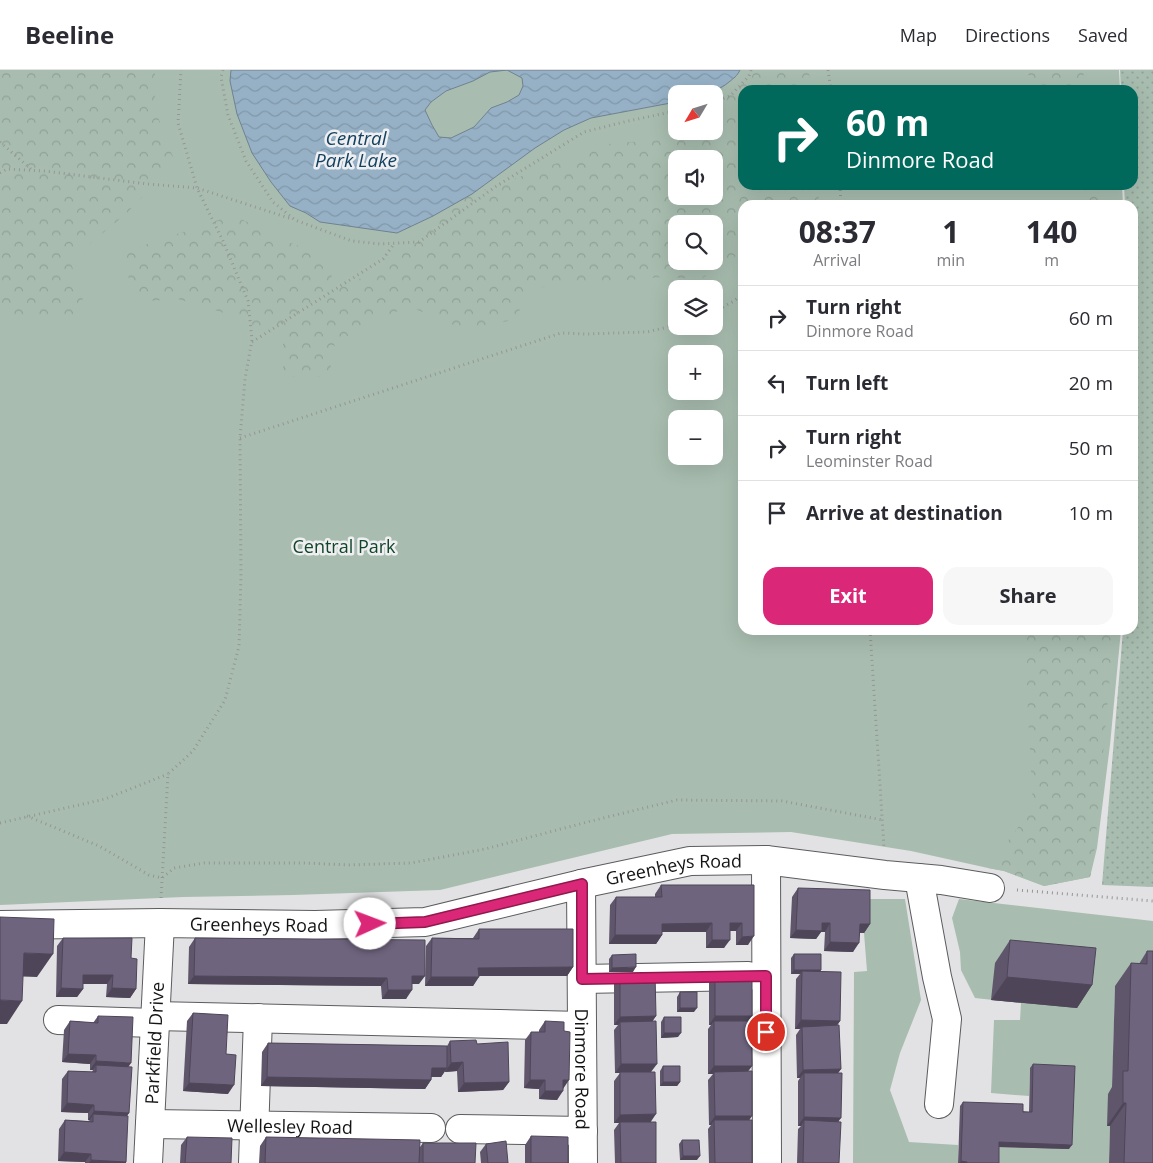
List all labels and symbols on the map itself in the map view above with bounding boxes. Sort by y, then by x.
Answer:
north arrow [668,85,722,140]
water label: Central Park Lake [315,125,397,173]
park label: Central Park [292,534,396,558]
street label: Greenheys Road [603,848,742,891]
position arrow [343,897,395,949]
street label: Greenheys Road [190,911,328,937]
street label: Parkfield Drive [139,981,169,1105]
street label: Dinmore Road [570,1008,595,1130]
pin [745,1011,787,1053]
street label: Wellesley Road [227,1113,353,1139]

